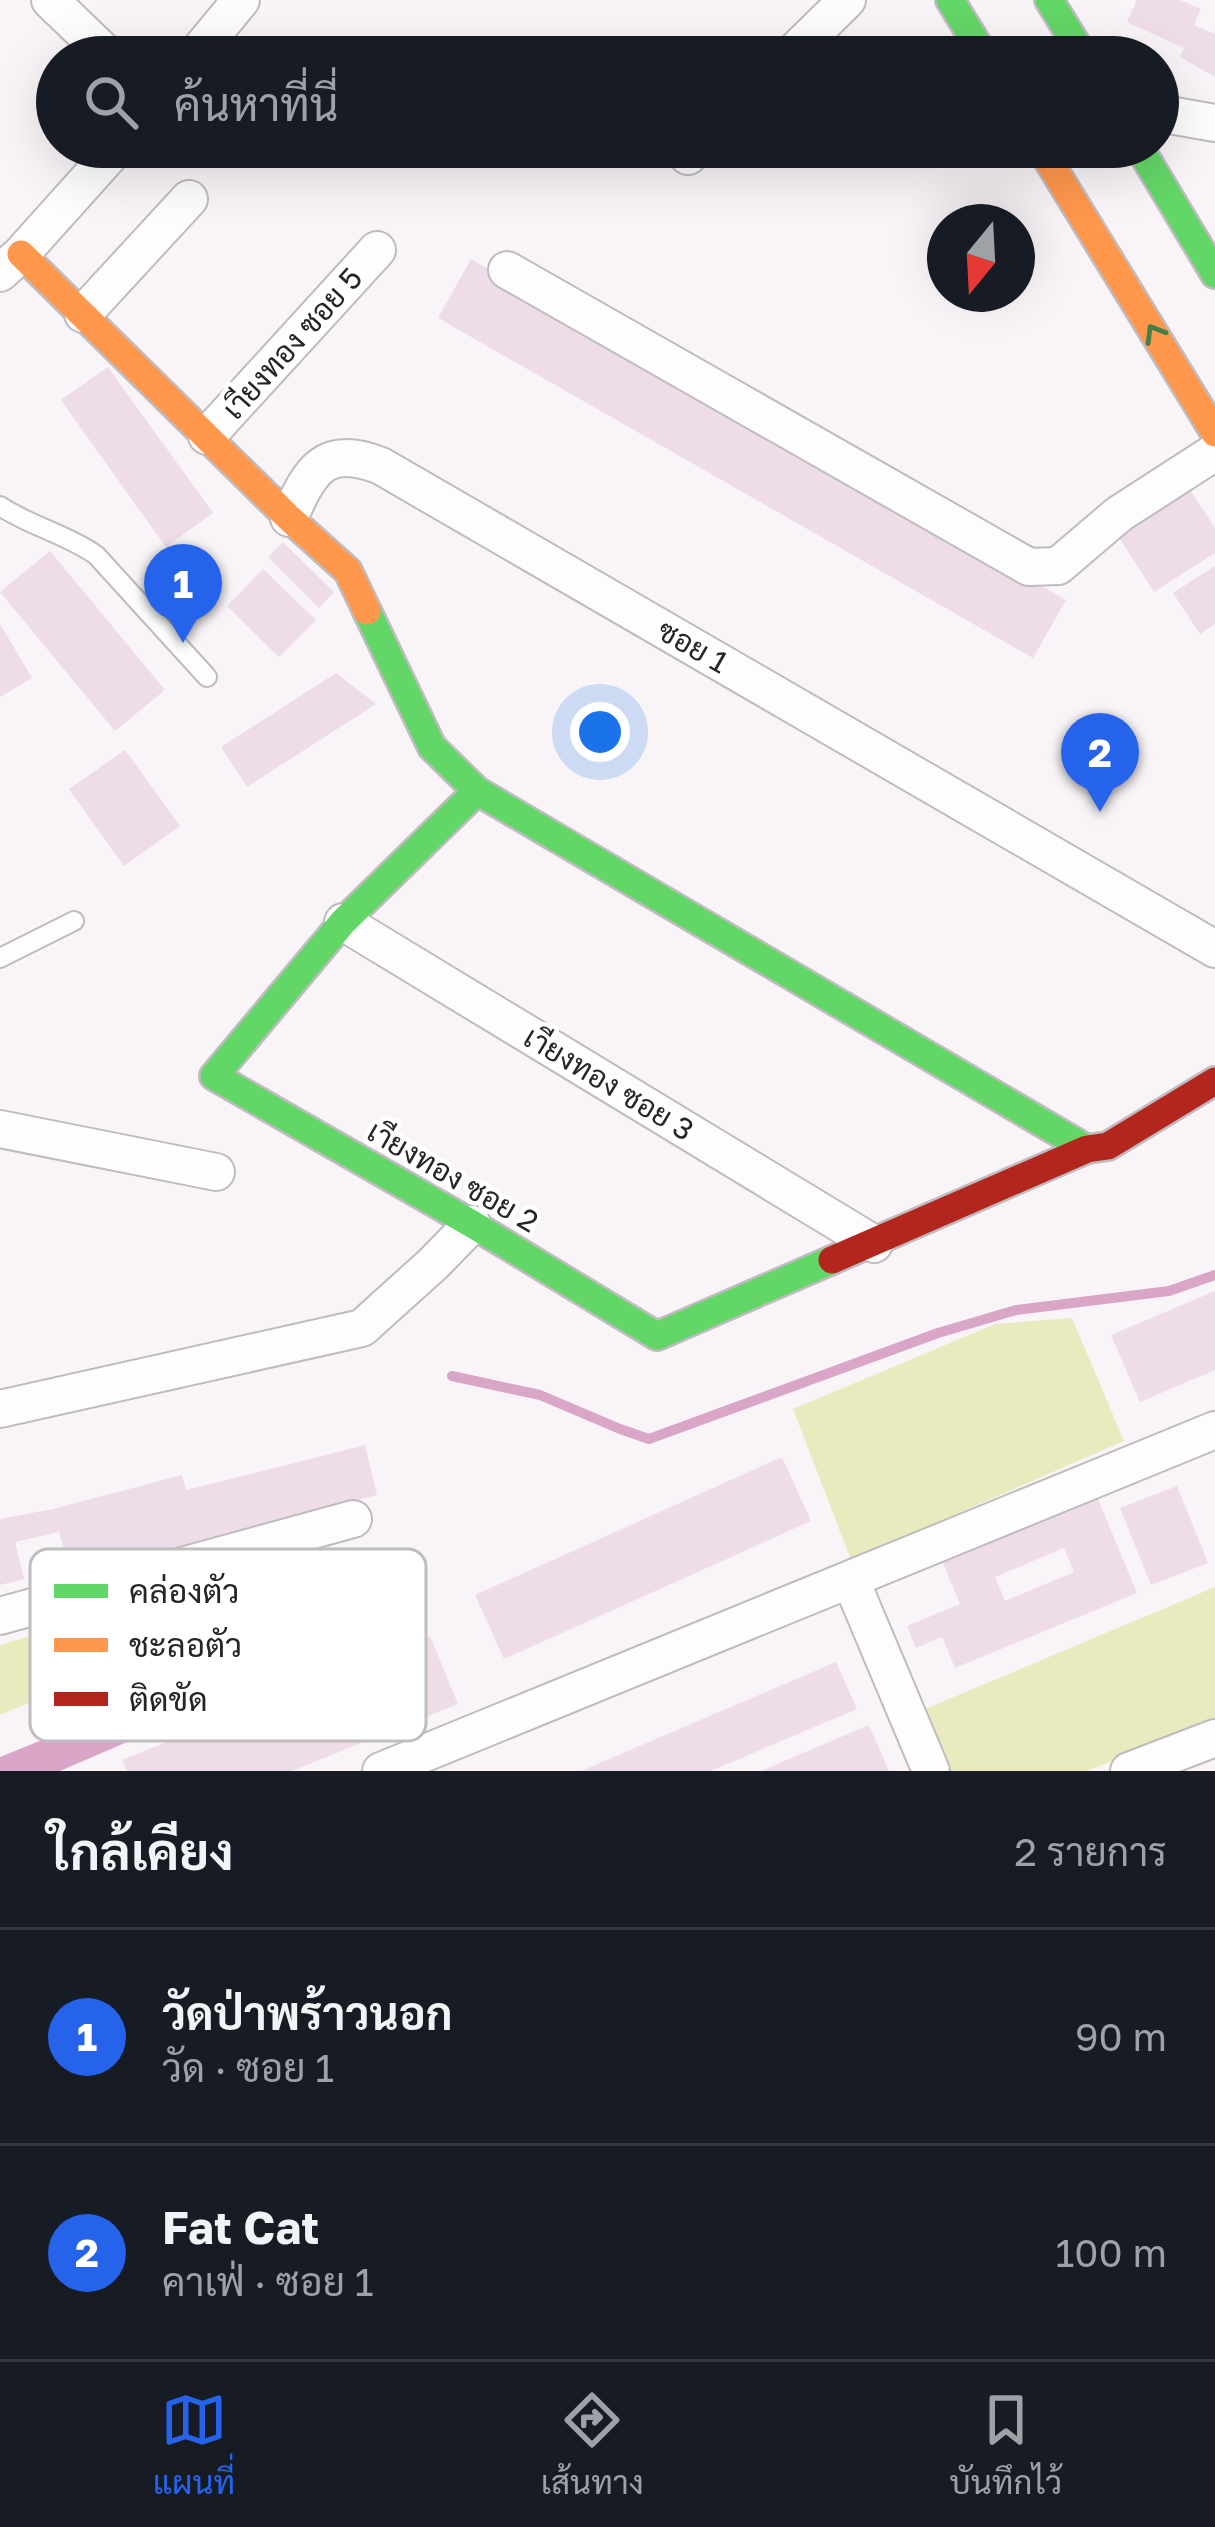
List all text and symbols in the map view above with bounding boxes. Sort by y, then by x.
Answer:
search box [36,36,1179,168]
icon: search [78,69,144,135]
text: ค้นหาที่นี่ [174,77,338,131]
north arrow [927,204,1035,312]
street label: เาียงทอง ซอย 5 [215,260,369,426]
one-way arrow [1146,324,1168,346]
pin: 1 [144,544,222,643]
street label: ซอย 1 [651,612,735,680]
your location [570,702,630,762]
pin: 2 [1061,713,1139,812]
street label: เาียงทอง ซอย 3 [518,1018,700,1148]
street label: เาียงทอง ซอย 2 [361,1113,545,1239]
legend [30,1549,426,1741]
text: คล่องตัว [129,1571,239,1610]
text: ชะลอตัว [129,1625,242,1664]
text: ติดขัด [129,1679,208,1718]
text: ใกล้เคียง [48,1820,234,1881]
text: 2 รายการ [1014,1828,1167,1875]
text: วัดป่าพร้าวนอก [162,1986,453,2040]
text: 1 [77,2013,97,2060]
text: 90 m [1075,2013,1167,2060]
text: วัด · ซอย 1 [162,2044,334,2091]
text: Fat Cat [162,2200,319,2254]
text: 2 [75,2229,99,2276]
text: 100 m [1055,2229,1167,2276]
text: คาเฟ่ · ซอย 1 [162,2258,374,2305]
tab: แผนที่ [153,2387,235,2502]
tab: เส้นทาง [541,2387,644,2502]
tab: บันทึกไว้ [949,2387,1062,2502]

